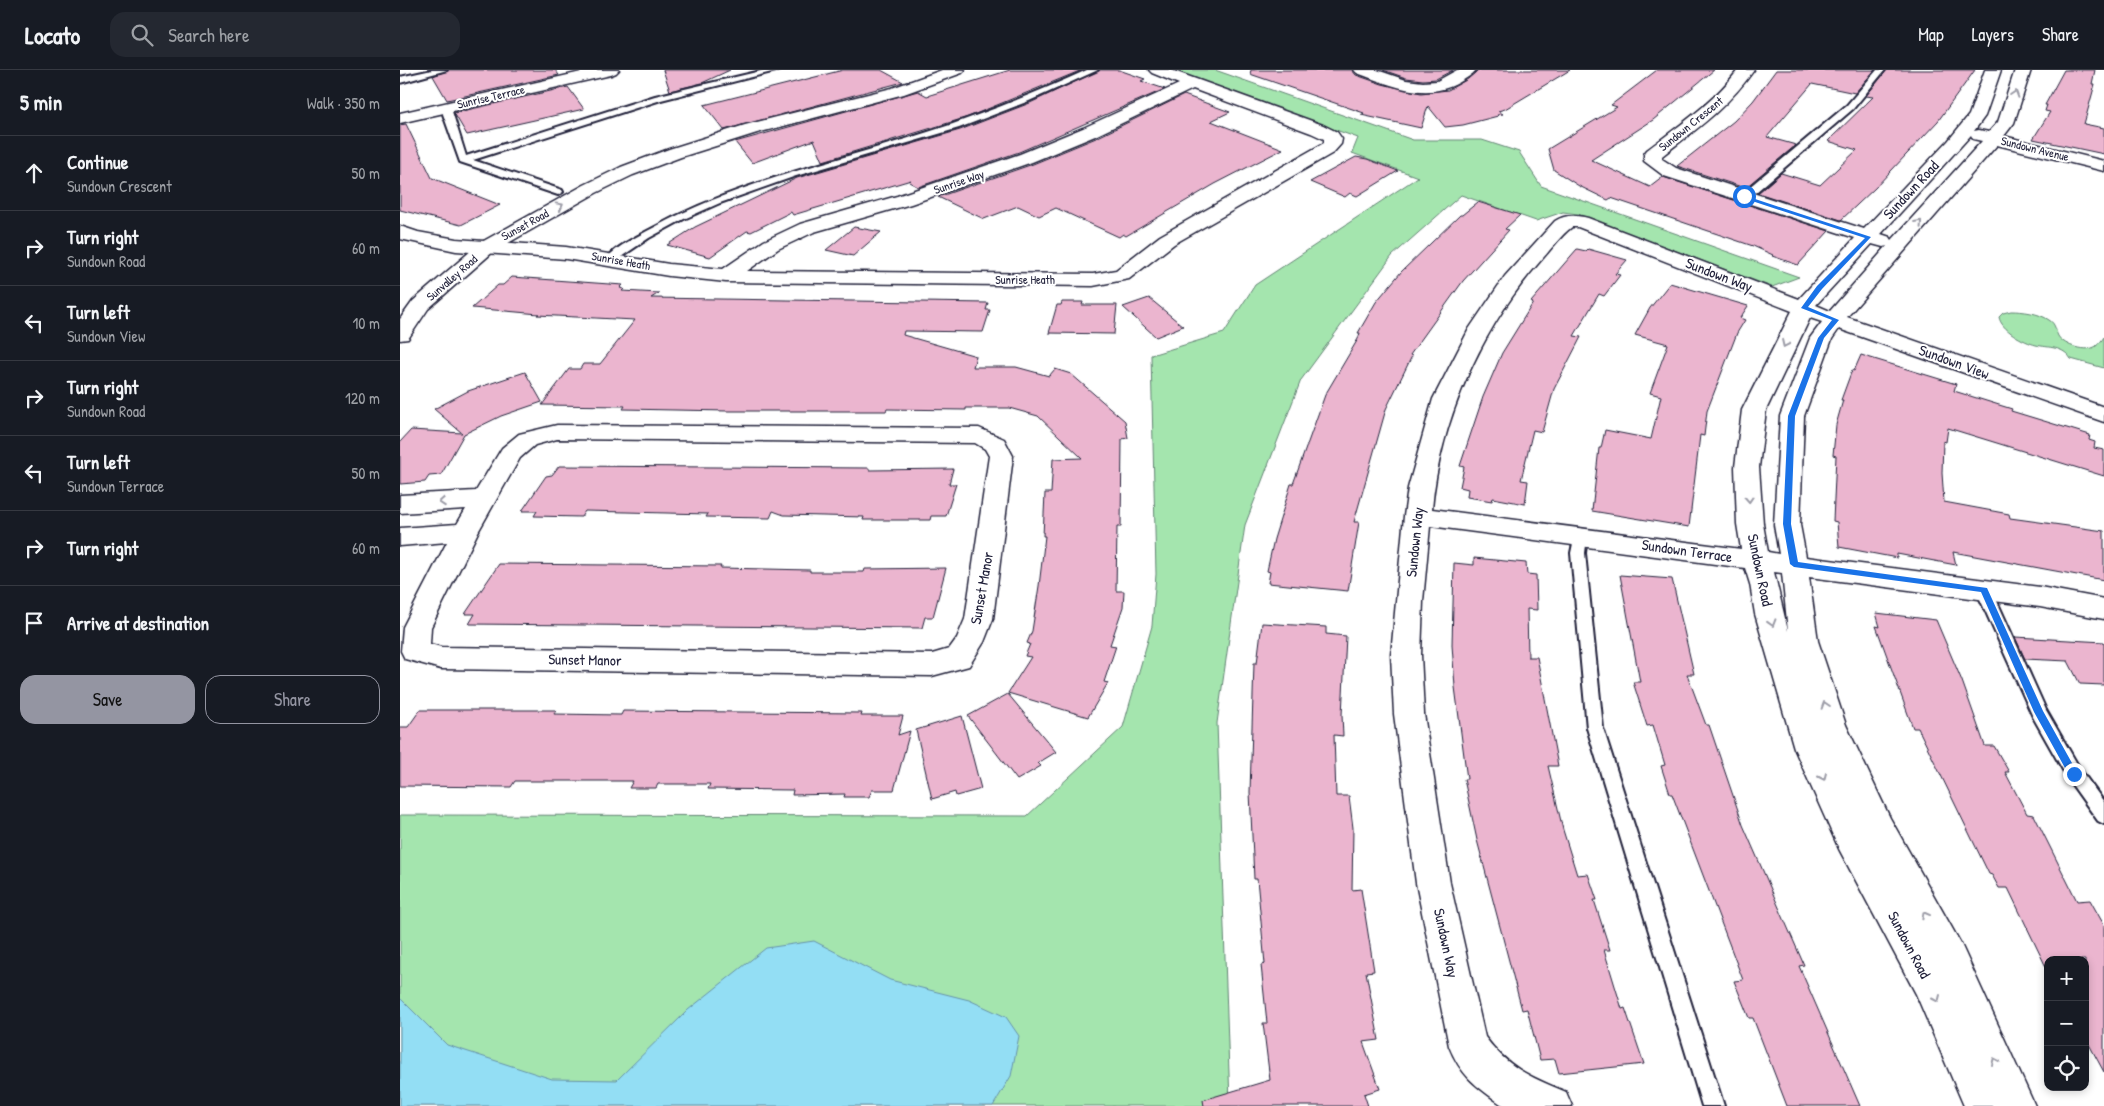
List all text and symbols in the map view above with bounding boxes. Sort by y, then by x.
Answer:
search box [110,12,460,57]
text: Locato [25,19,80,51]
icon: search [128,21,156,49]
text: Search here [168,22,249,48]
text: Map [1918,22,1944,47]
text: Layers [1972,22,2014,47]
text: Share [2042,22,2079,47]
street label: Sunrise Terrace [455,80,527,113]
text: 5 min [20,88,62,117]
one-way arrow [2009,90,2019,99]
text: Walk · 350 m [307,92,380,114]
street label: Sundown Crescent [1655,92,1727,155]
street label: Sundown Avenue [1999,132,2071,165]
text: Continue [67,149,128,175]
street label: Sundown Road [1878,156,1943,224]
icon: ahead [20,159,48,187]
text: 50 m [352,162,380,184]
street label: Sunrise Way [931,165,986,198]
text: Sundown Crescent [67,175,172,197]
route start [1733,185,1756,208]
one-way arrow [555,202,564,212]
street label: Sunset Road [498,204,552,245]
one-way arrow [1913,219,1922,228]
text: Turn right [67,224,138,250]
icon: right [20,234,48,262]
text: 60 m [352,237,380,259]
street label: Sunrise Heath [590,247,652,274]
text: Sundown Road [67,250,145,272]
street label: Sunvalley Road [422,250,481,305]
street label: Sundown Way [1683,252,1756,297]
street label: Sunrise Heath [995,271,1055,288]
text: Turn left [67,299,130,325]
icon: left [20,309,48,337]
text: 10 m [352,312,380,334]
text: Sundown View [67,325,145,347]
one-way arrow [1781,339,1792,348]
street label: Sundown View [1916,339,1992,384]
text: Turn right [67,374,138,400]
icon: right [20,384,48,412]
text: 120 m [345,387,380,409]
text: Sundown Road [67,400,145,422]
text: Turn left [67,449,130,475]
icon: left [20,459,48,487]
text: 50 m [352,462,380,484]
text: Sundown Terrace [67,475,164,497]
one-way arrow [1743,495,1754,503]
one-way arrow [438,496,446,507]
street label: Sundown Way [1400,506,1429,578]
street label: Sundown Road [1743,532,1778,608]
icon: right [20,534,48,562]
street label: Sundown Terrace [1641,534,1734,567]
text: Turn right [67,535,138,561]
text: 60 m [352,537,380,559]
street label: Sunset Manor [965,550,998,626]
icon: arrive [20,609,48,637]
text: Arrive at destination [67,610,209,636]
one-way arrow [1766,618,1776,627]
street label: Sunset Manor [548,648,622,671]
button: Save [20,675,195,724]
button: Share [205,675,380,724]
one-way arrow [1821,702,1831,710]
route end [2063,763,2086,786]
one-way arrow [1817,772,1828,781]
street label: Sundown Way [1429,906,1464,979]
street label: Sundown Road [1883,907,1936,982]
one-way arrow [1921,911,1931,920]
map controls [2044,956,2089,1091]
button: + [2044,956,2089,1001]
one-way arrow [1930,994,1941,1003]
button: − [2044,1001,2089,1046]
button: locate [2044,1046,2089,1091]
one-way arrow [1990,1057,2001,1066]

